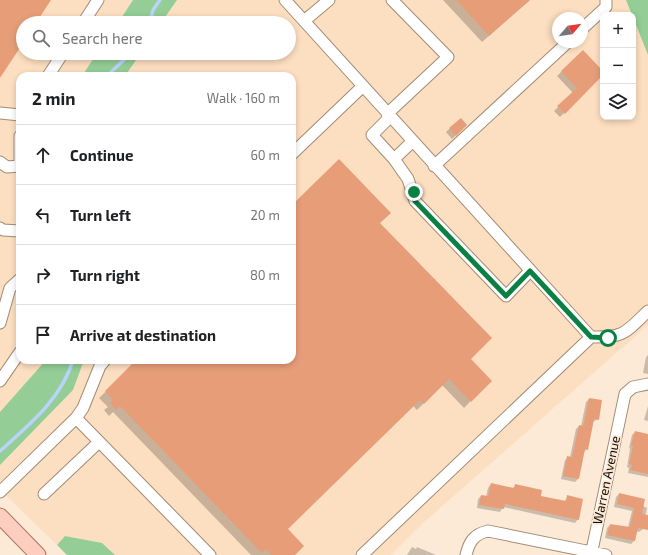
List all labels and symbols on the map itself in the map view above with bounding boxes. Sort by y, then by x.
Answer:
north arrow [552,12,588,48]
route end [405,183,423,201]
route start [599,329,617,347]
street label: Warren Avenue [589,434,623,526]

